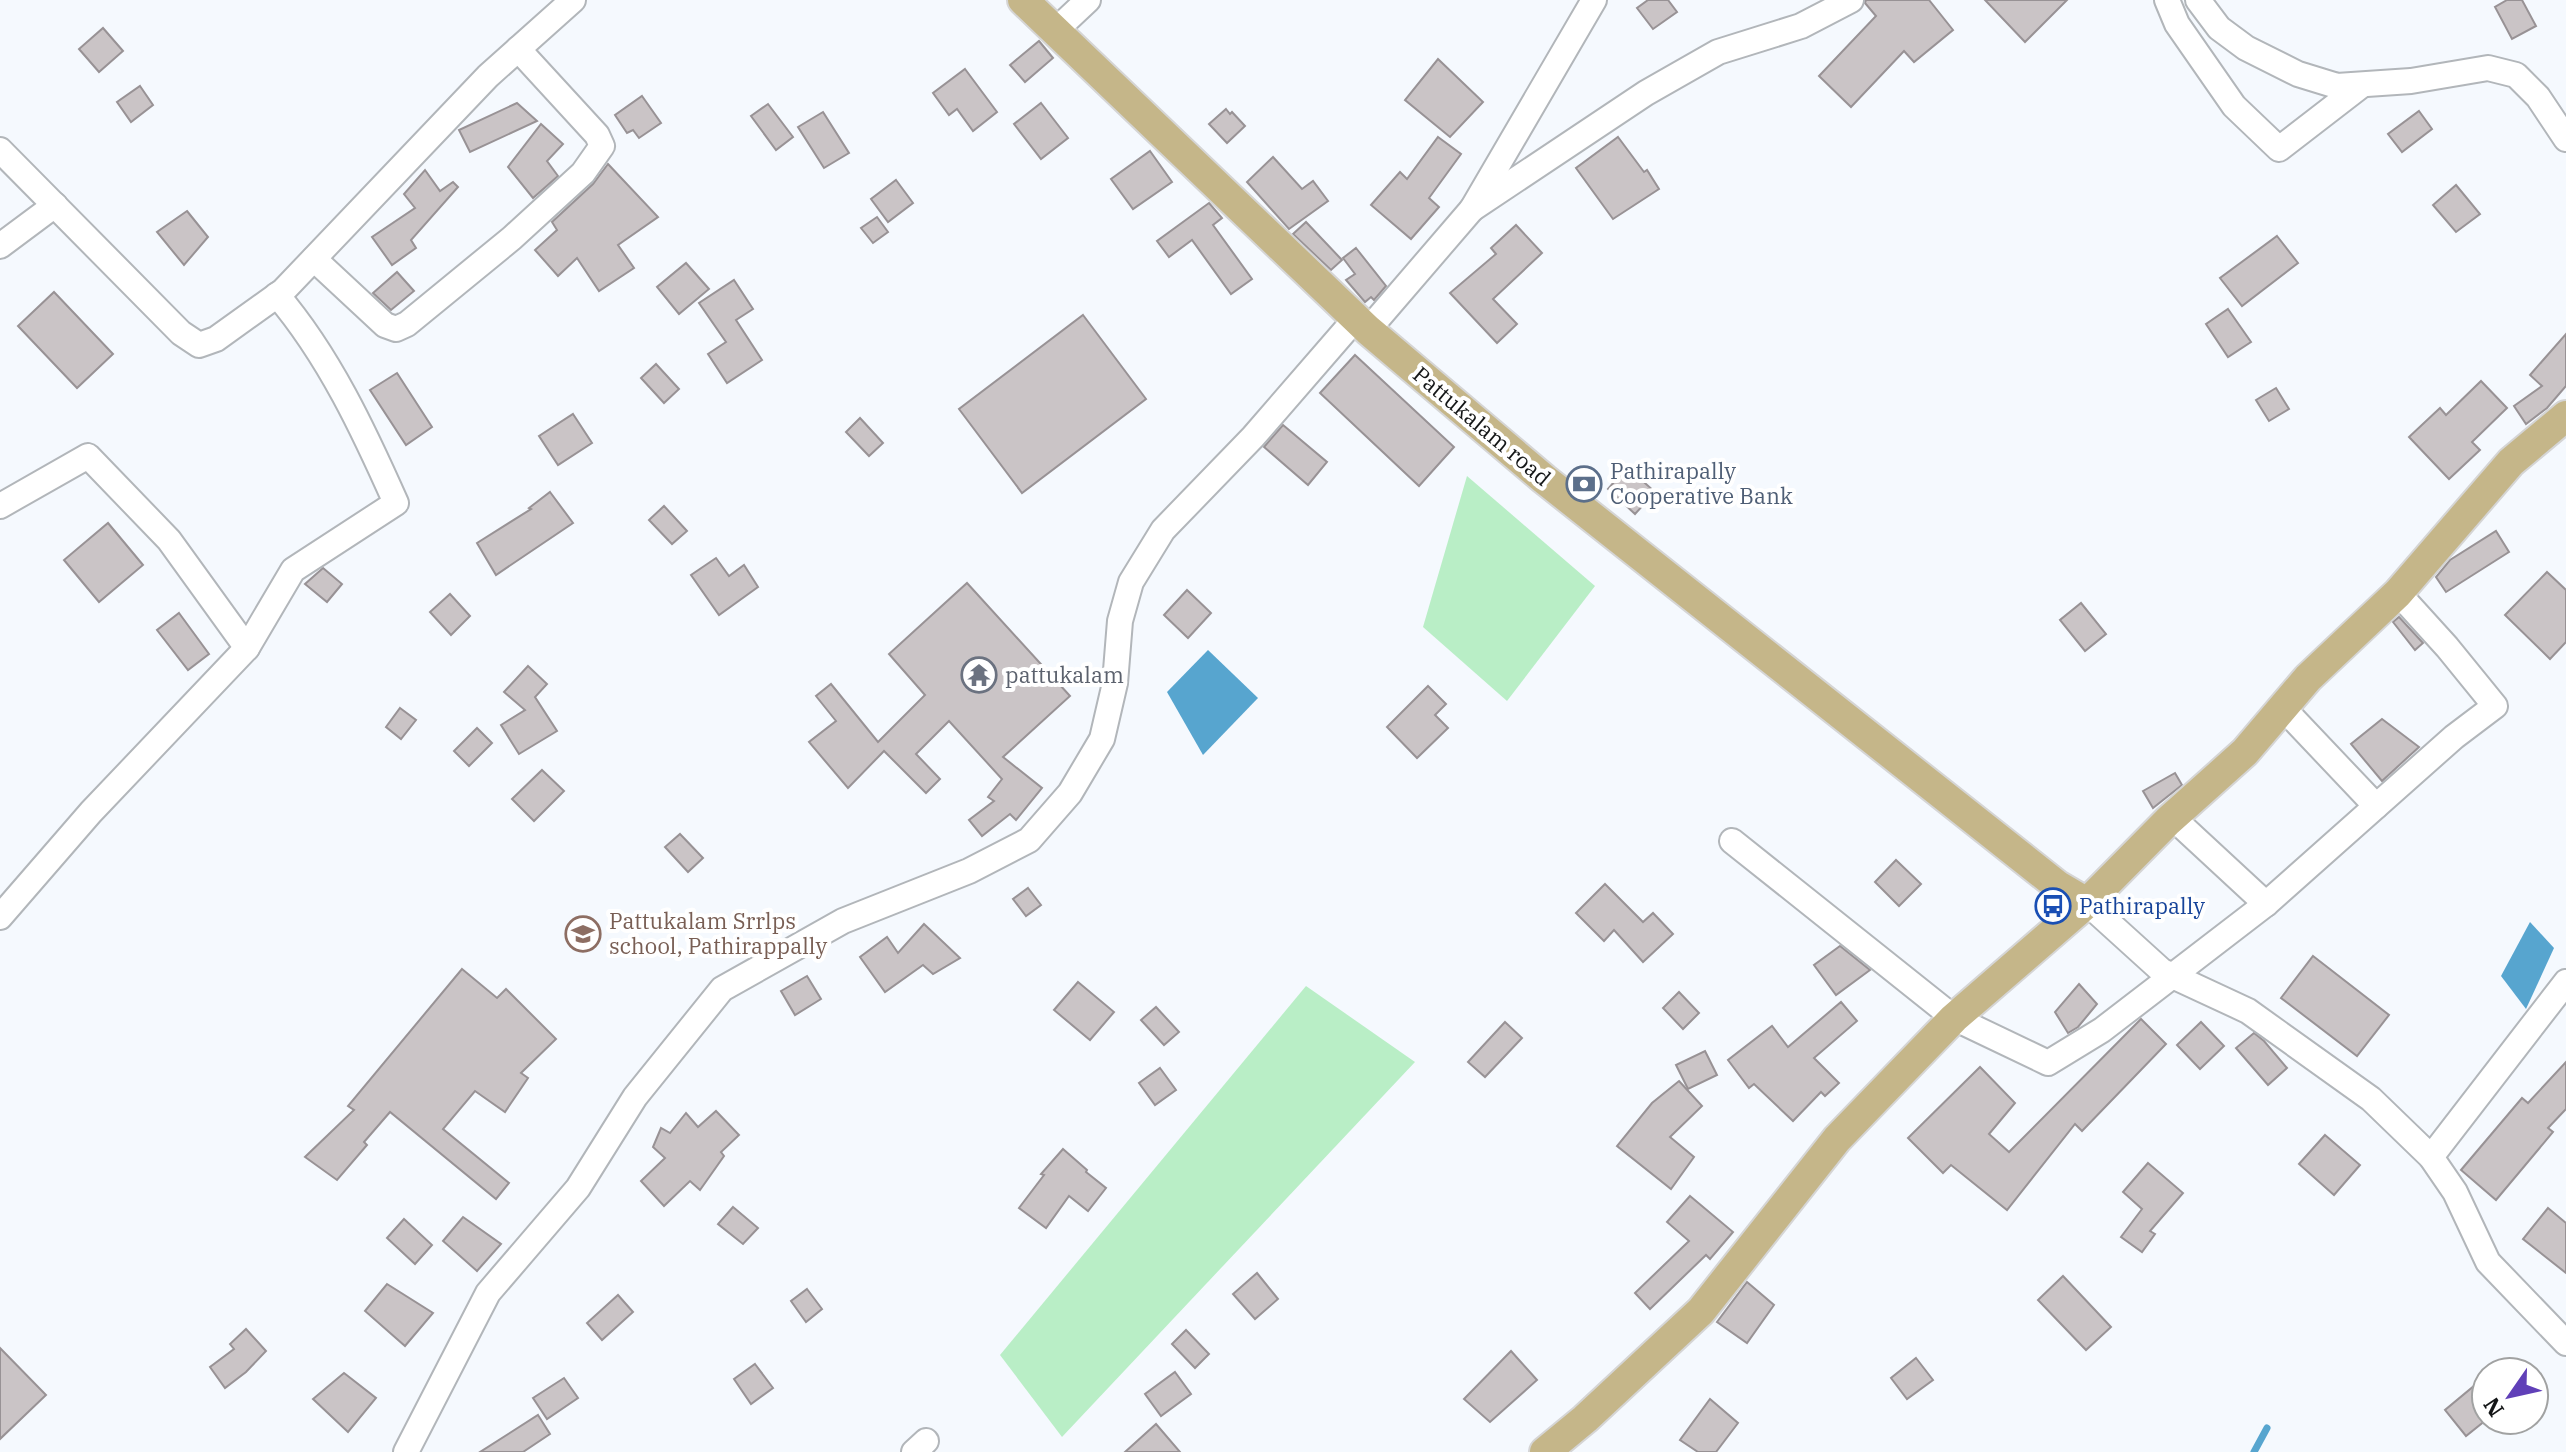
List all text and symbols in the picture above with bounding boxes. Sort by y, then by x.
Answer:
street label: Pattukalam road [1407,359,1557,492]
place label: Pathirapally Cooperative Bank [1610,456,1793,510]
bank icon: Pathirapally Cooperative Bank [1565,465,1603,503]
temple icon: pattukalam [960,656,998,694]
place label: pattukalam [1005,660,1124,689]
bus stop icon: Pathirapally [2034,887,2072,925]
place label: Pathirapally [2079,891,2205,920]
place label: Pattukalam Srrlps school, Pathirappally [609,906,827,960]
school or university icon: Pattukalam Srrlps school, Pathirappally [564,915,602,953]
north arrow [2470,1356,2550,1436]
text: N [2476,1392,2510,1423]

